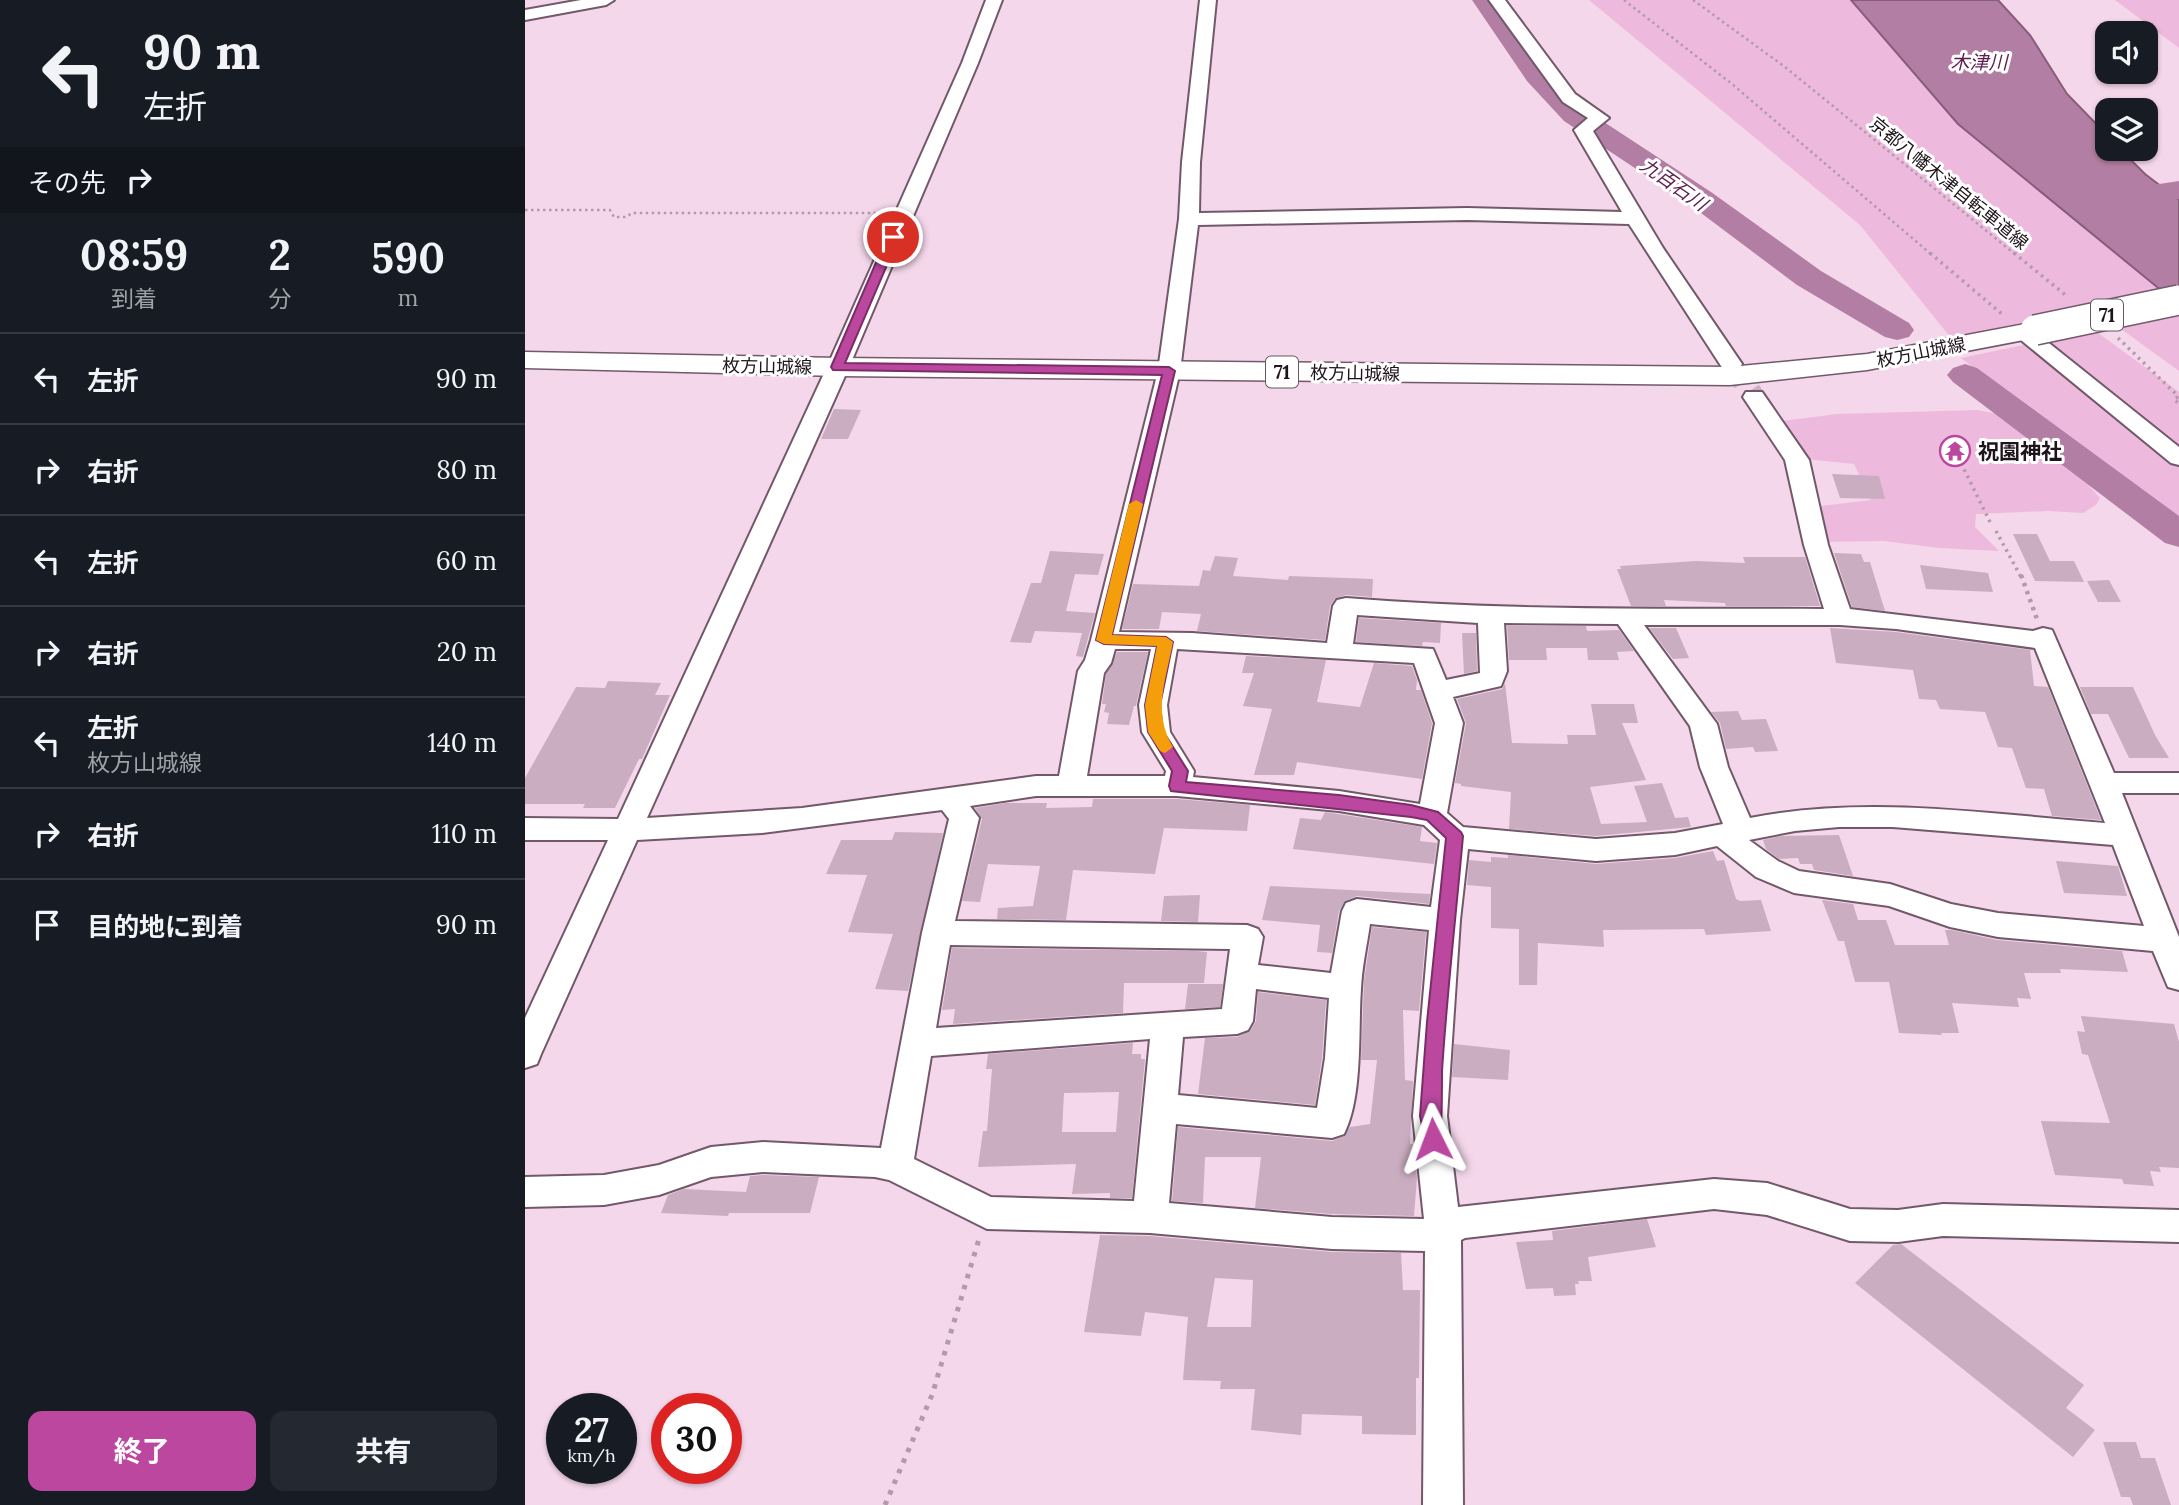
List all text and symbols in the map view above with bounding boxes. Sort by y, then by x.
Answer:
text: 90 m [143,20,260,82]
map controls [2095,21,2158,161]
button: sound [2095,21,2158,84]
icon: left [28,28,119,119]
water label: 木津川 [1950,50,2009,74]
text: 左折 [143,86,207,127]
button: layers [2095,98,2158,161]
street label: 京都八幡木津自転車道線 [1865,112,2033,254]
water label: 九百石川 [1636,152,1714,217]
icon: right [120,161,158,199]
text: その先 [28,166,106,199]
pin [863,207,923,267]
icon: arrive [874,218,912,256]
text: 08:59 [80,228,188,282]
text: 2 [269,228,291,282]
text: 590 [371,231,445,285]
text: m [398,283,418,312]
text: 到着 [111,284,157,313]
text: 分 [268,284,291,313]
road number: 71 [2091,300,2123,330]
street label: 枚方山城線 [1875,332,1967,372]
street label: 枚方山城線 [722,354,812,378]
road number: 71 [1266,356,1298,388]
icon: left [28,360,66,398]
street label: 枚方山城線 [1310,361,1400,385]
text: 90 m [436,362,497,395]
text: 左折 [87,364,139,397]
temple icon: 祝園神社 [1938,434,1972,468]
place label: 祝園神社 [1978,438,2062,465]
icon: right [28,451,66,489]
text: 80 m [436,453,497,486]
text: 右折 [87,455,139,488]
icon: left [28,542,66,580]
text: 60 m [436,544,497,577]
text: 左折 [87,546,139,579]
icon: right [28,633,66,671]
text: 20 m [437,635,497,668]
text: 右折 [87,637,139,670]
text: 左折 [87,711,139,744]
icon: left [28,724,66,762]
text: 140 m [427,726,497,759]
text: 枚方山城線 [87,748,202,777]
icon: right [28,815,66,853]
text: 110 m [432,817,497,850]
text: 右折 [87,819,139,852]
icon: arrive [28,906,66,944]
text: 90 m [436,908,497,941]
text: 目的地に到着 [87,910,243,943]
position arrow [1396,1102,1470,1176]
speed limit sign: 30 [651,1393,742,1484]
text: 27 [574,1407,609,1452]
button: 終了 [28,1411,256,1491]
button: 共有 [270,1411,497,1491]
text: km/h [567,1444,616,1467]

